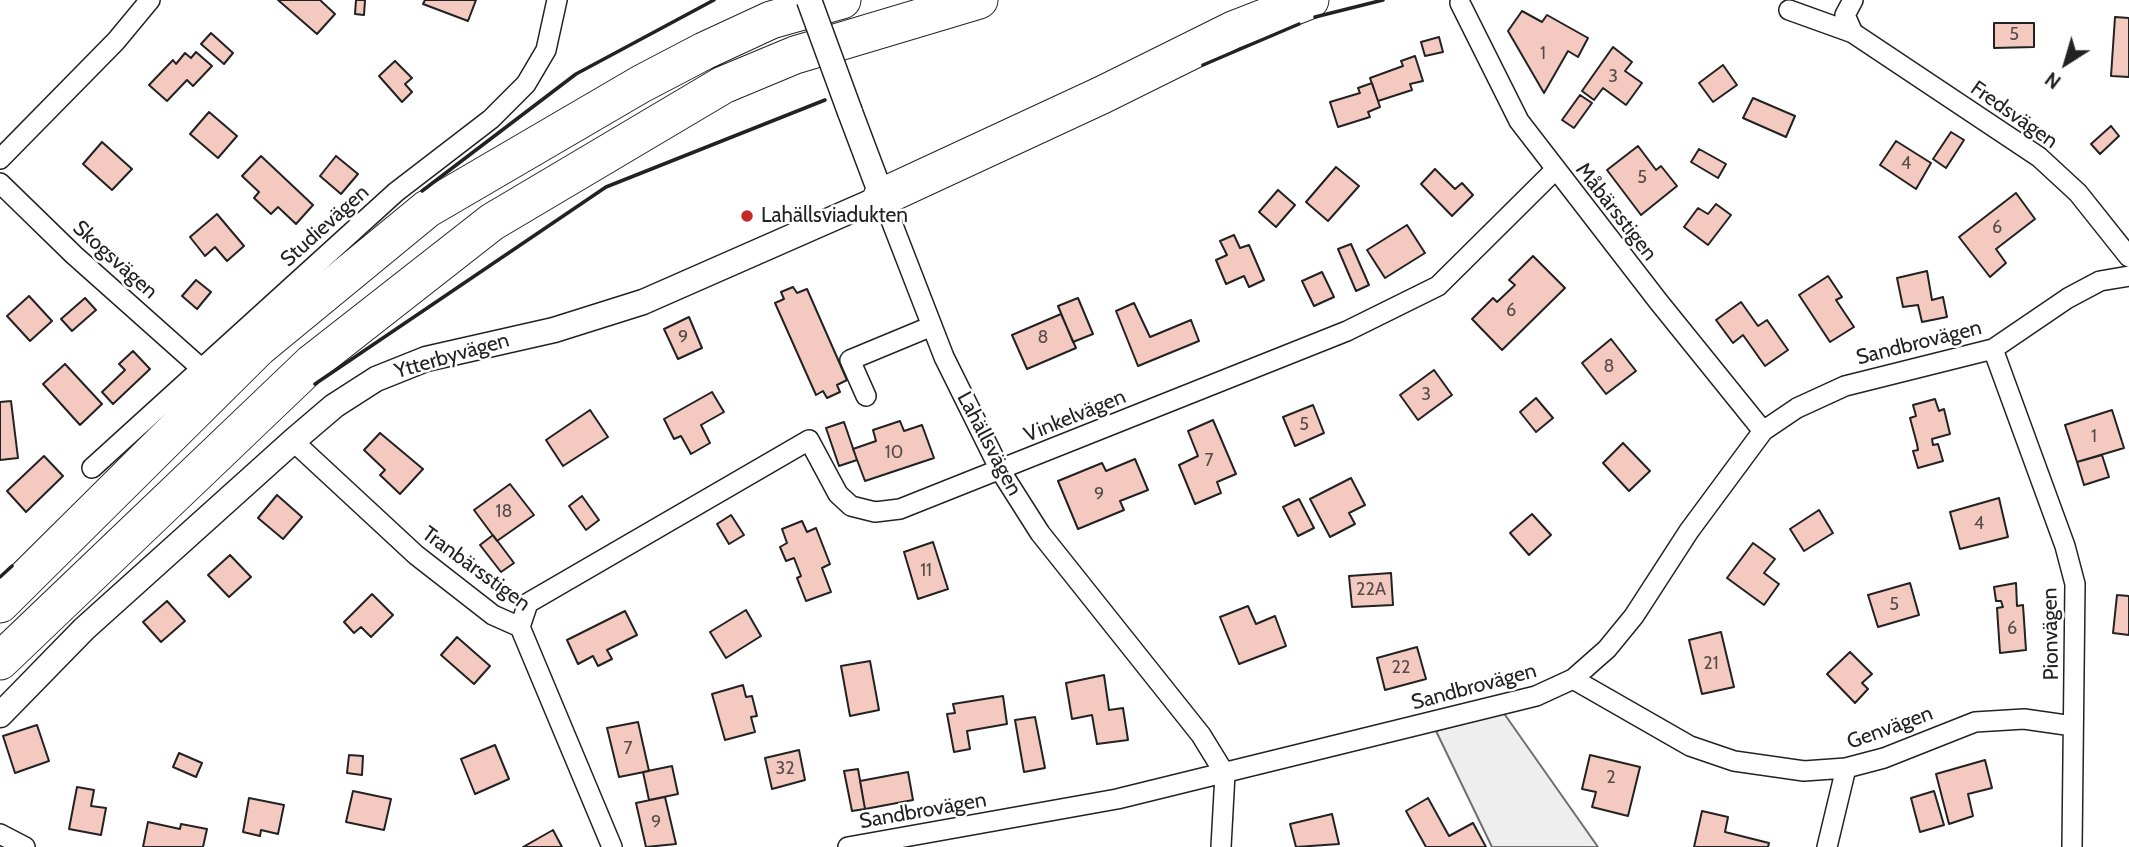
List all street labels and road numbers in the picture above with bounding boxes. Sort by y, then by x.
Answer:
street label: Fredsvägen [1966,76,2062,154]
street label: Måbärsstigen [1570,158,1662,266]
street label: Studievägen [276,180,374,272]
street label: Skogsvägen [68,216,162,304]
street label: Sandbrovägen [1854,315,1984,371]
street label: Ytterbyvägen [392,328,512,384]
street label: Vinkelvägen [1020,384,1130,448]
street label: Lahällsvägen [951,388,1027,500]
street label: Tranbärsstigen [417,521,535,617]
street label: Pionvägen [2038,587,2064,681]
street label: Sandbrovägen [1409,658,1539,716]
street label: Genvägen [1844,701,1936,755]
street label: Sandbrovägen [858,787,988,835]

